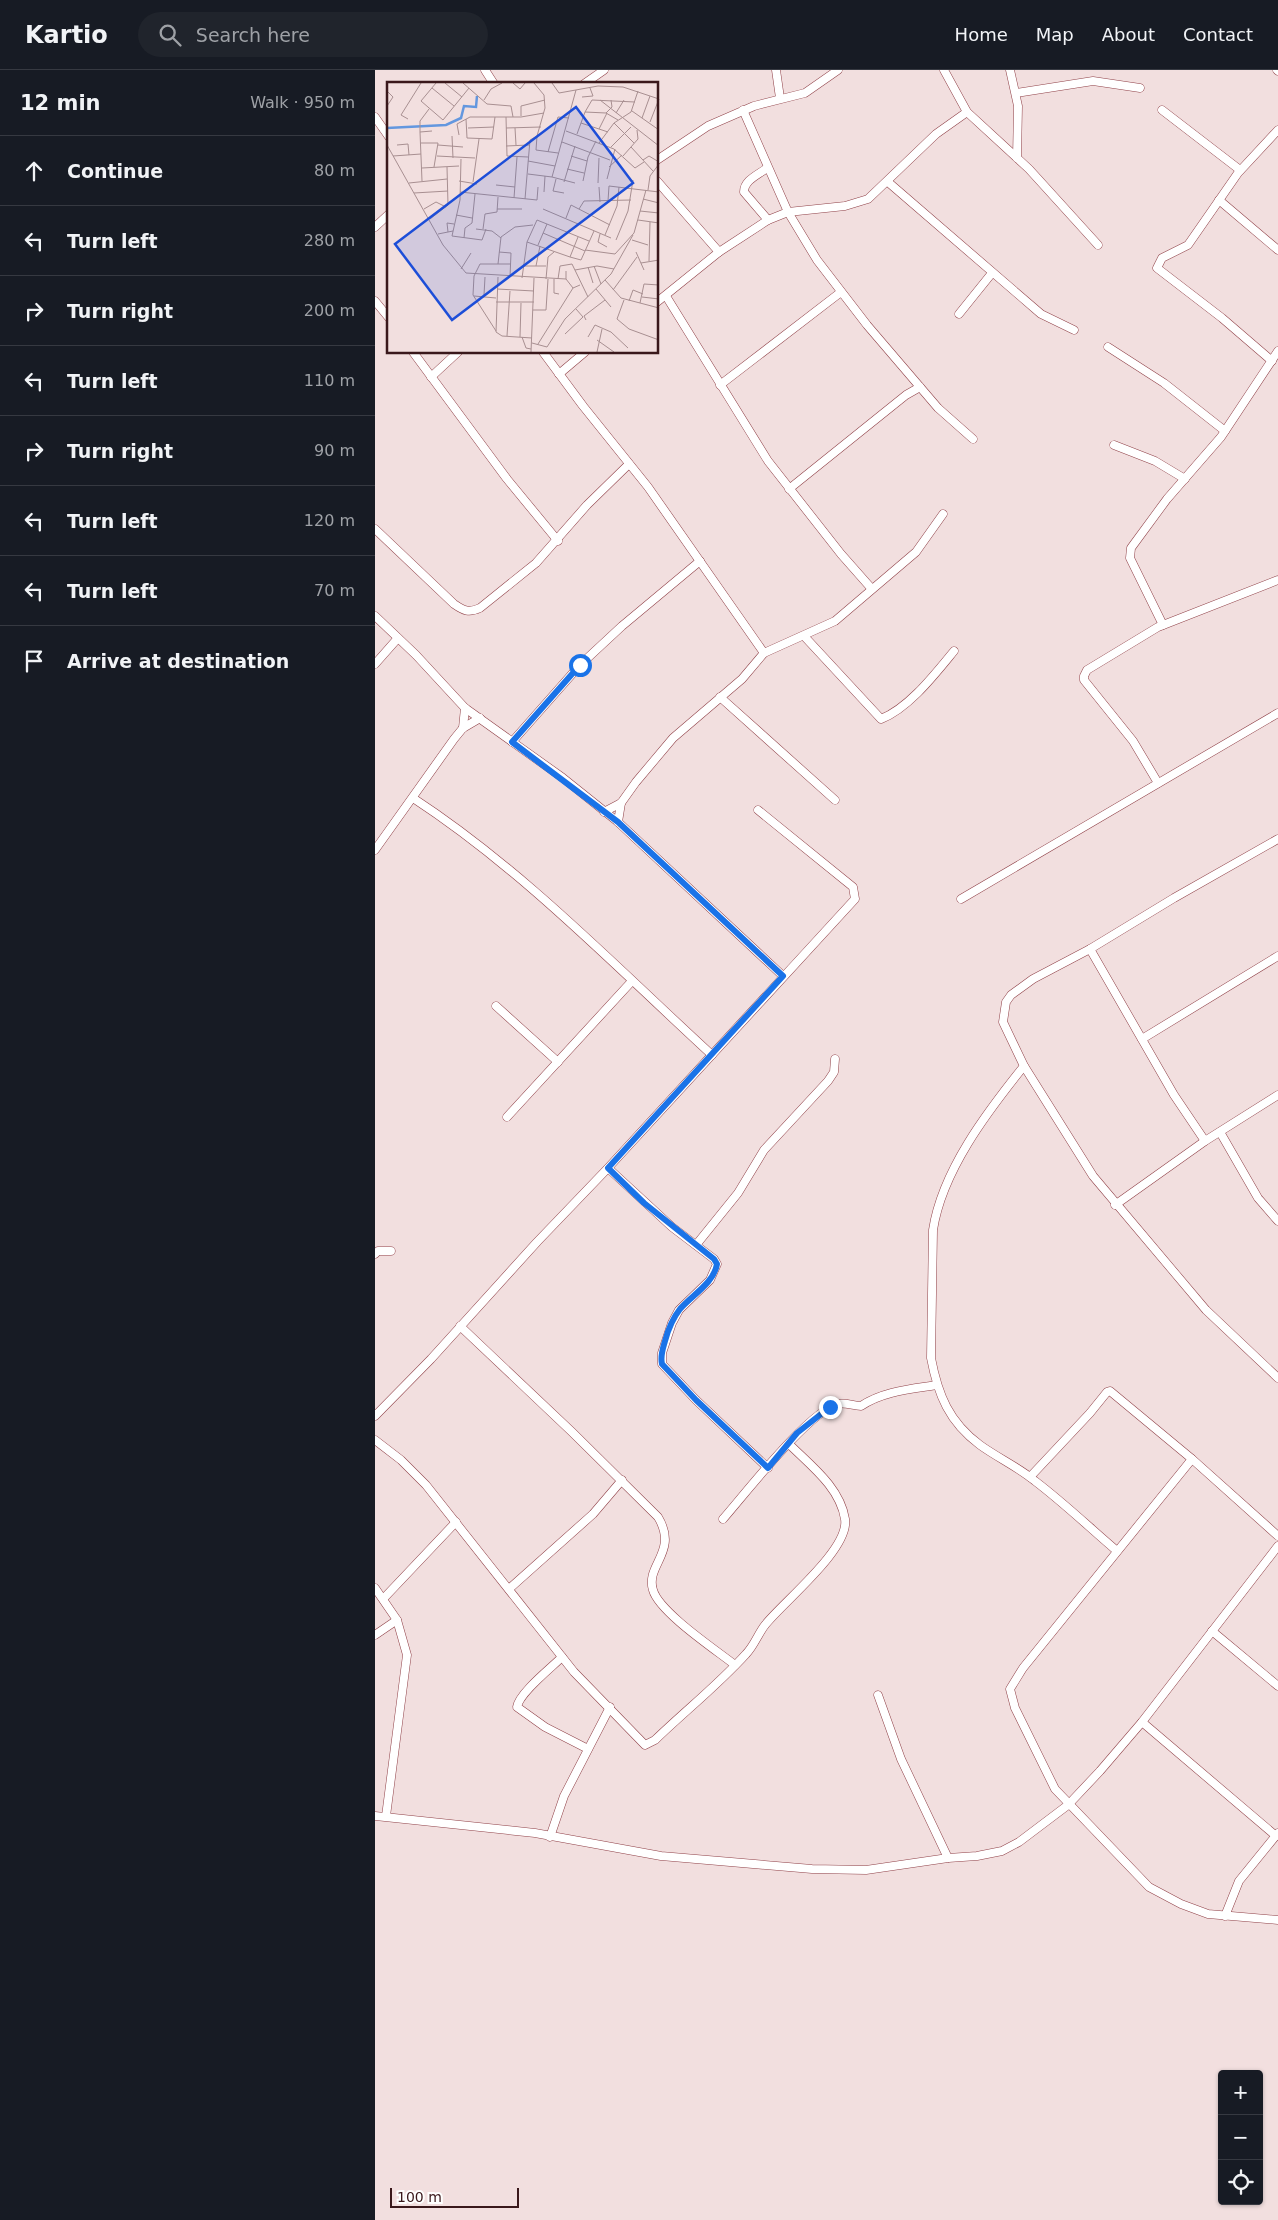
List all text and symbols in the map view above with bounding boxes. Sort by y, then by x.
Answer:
search box [138,12,488,57]
text: Kartio [25,21,108,49]
icon: search [156,21,184,49]
text: Search here [196,24,310,46]
text: Home [955,24,1008,45]
text: Map [1036,24,1074,45]
text: About [1102,24,1155,45]
text: Contact [1183,24,1253,45]
inset map [387,82,659,354]
text: 12 min [20,91,101,115]
text: Walk · 950 m [250,93,355,112]
icon: ahead [20,157,48,185]
text: Continue [67,160,163,182]
text: 80 m [314,161,355,180]
icon: left [20,227,48,255]
text: Turn left [67,230,158,252]
text: 280 m [304,231,355,250]
icon: right [20,297,48,325]
text: Turn right [67,300,173,322]
text: 200 m [304,301,355,320]
icon: left [20,367,48,395]
text: Turn left [67,370,158,392]
text: 110 m [304,371,355,390]
icon: right [20,437,48,465]
text: Turn right [67,440,173,462]
text: 90 m [314,441,355,460]
icon: left [20,507,48,535]
text: Turn left [67,510,158,532]
text: 120 m [304,511,355,530]
icon: left [20,577,48,605]
text: Turn left [67,580,158,602]
text: 70 m [314,581,355,600]
icon: arrive [20,647,48,675]
text: Arrive at destination [67,650,289,672]
route start [569,654,592,677]
route end [819,1396,842,1419]
map controls [1218,2070,1263,2205]
button: + [1218,2070,1263,2115]
button: − [1218,2115,1263,2160]
button: locate [1218,2160,1263,2205]
scale bar [390,2185,519,2208]
text: 100 m [397,2189,442,2205]

